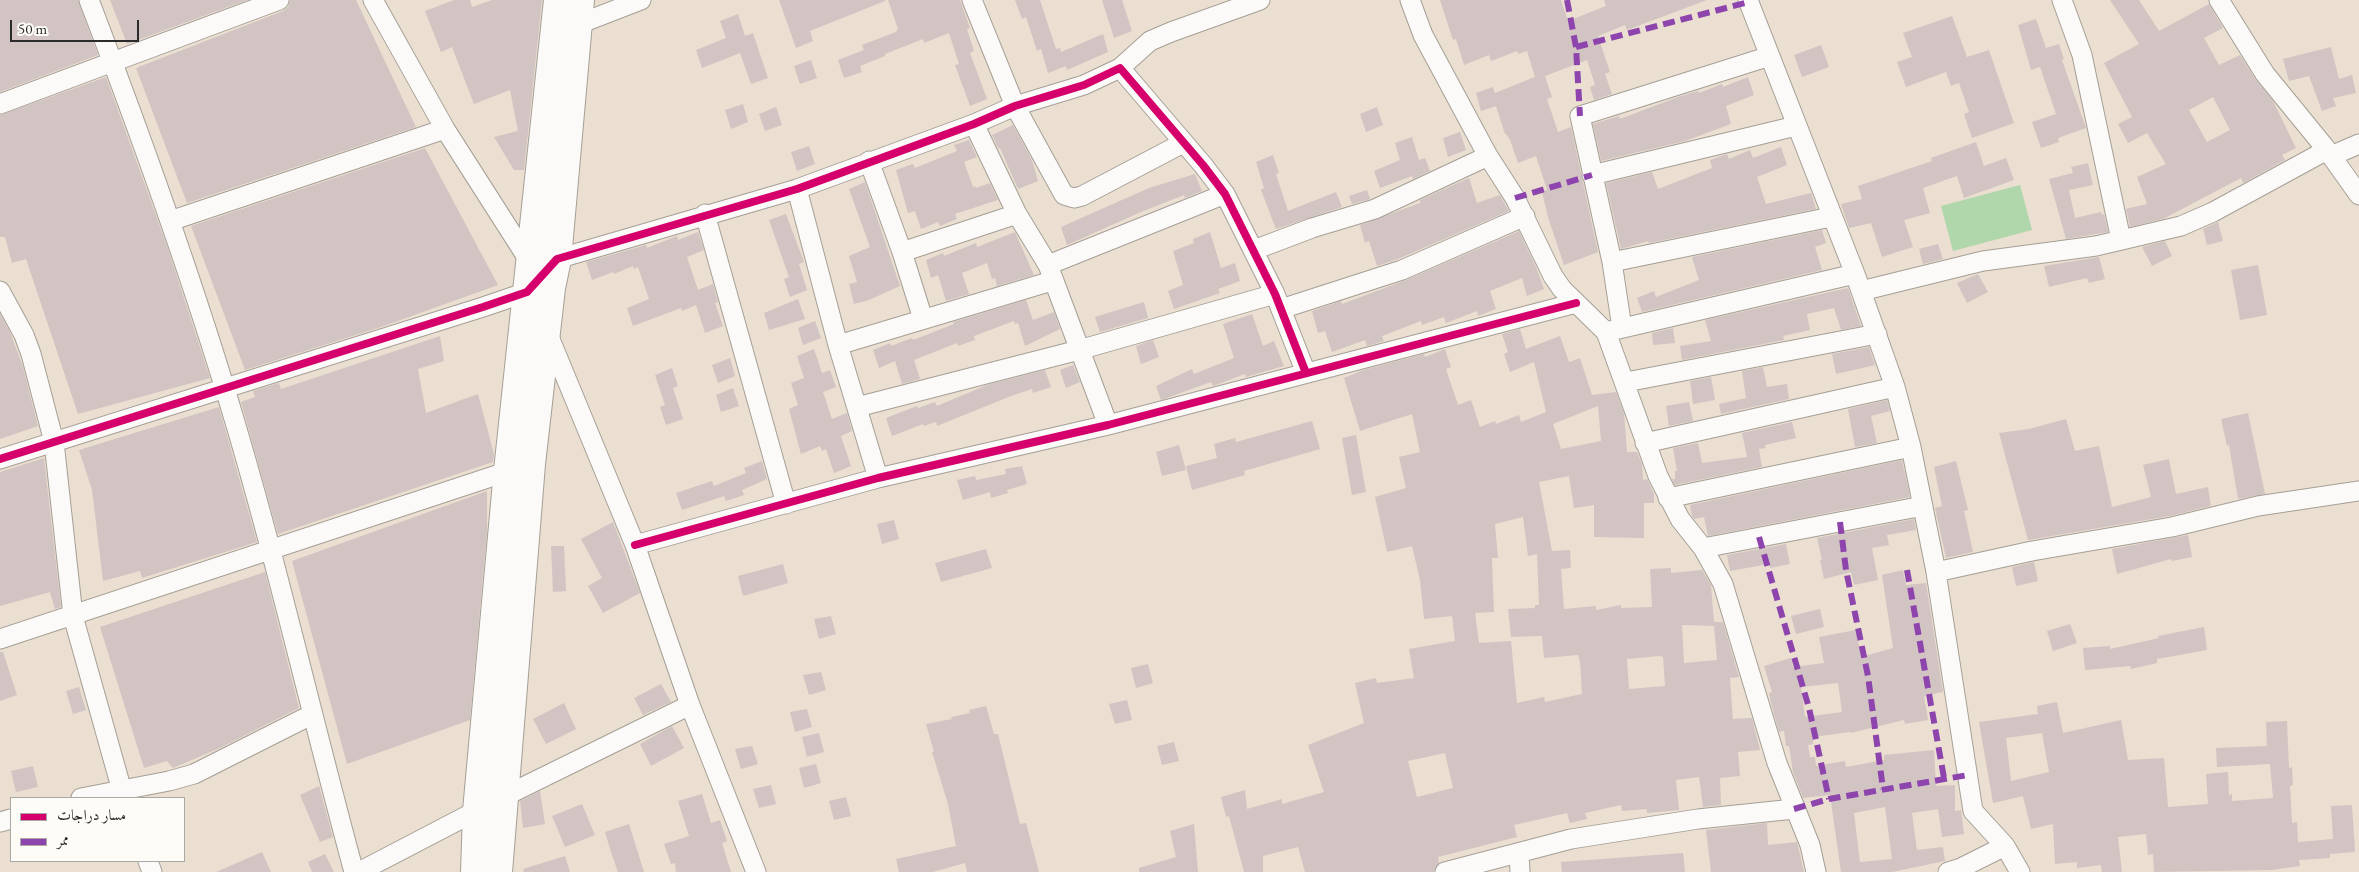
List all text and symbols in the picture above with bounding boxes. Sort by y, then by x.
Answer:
scale bar [12,10,141,42]
text: 50 m [18,19,47,38]
legend [10,797,185,862]
text: مسار دراجات [57,805,126,824]
text: ممر [57,830,69,849]

